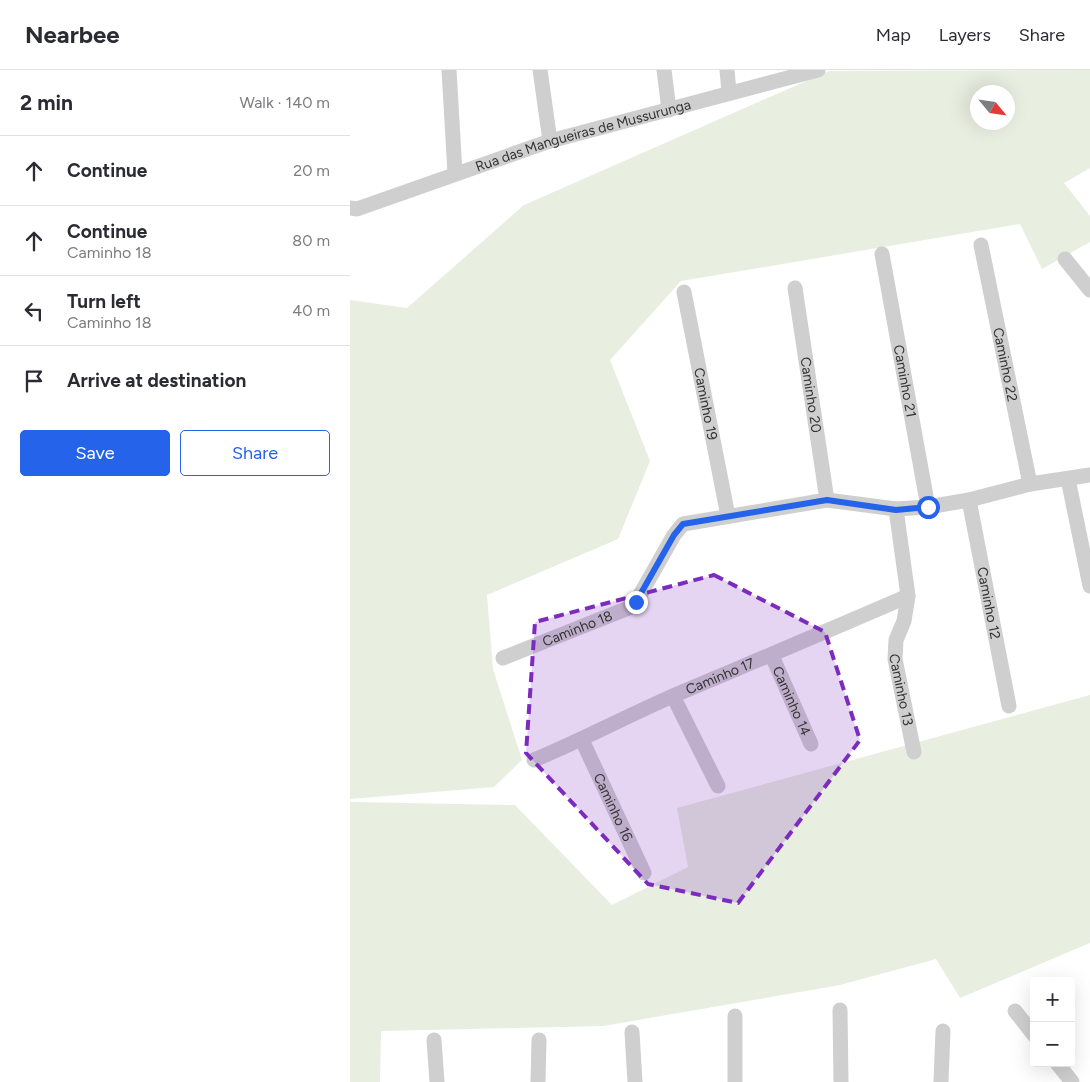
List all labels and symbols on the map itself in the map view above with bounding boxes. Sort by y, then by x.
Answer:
north arrow [970,85,1015,130]
street label: Rua das Mangueiras de Mussurunga [473,96,693,176]
street label: Caminho 22 [989,326,1021,403]
street label: Caminho 21 [890,343,920,419]
street label: Caminho 20 [797,356,825,434]
street label: Caminho 19 [690,366,721,442]
route start [917,496,940,519]
street label: Caminho 12 [973,566,1004,641]
route end [625,591,648,614]
street label: Caminho 18 [540,607,615,650]
street label: Caminho 13 [886,653,916,727]
street label: Caminho 17 [683,654,758,698]
street label: Caminho 14 [769,664,814,739]
street label: Caminho 16 [590,770,636,844]

